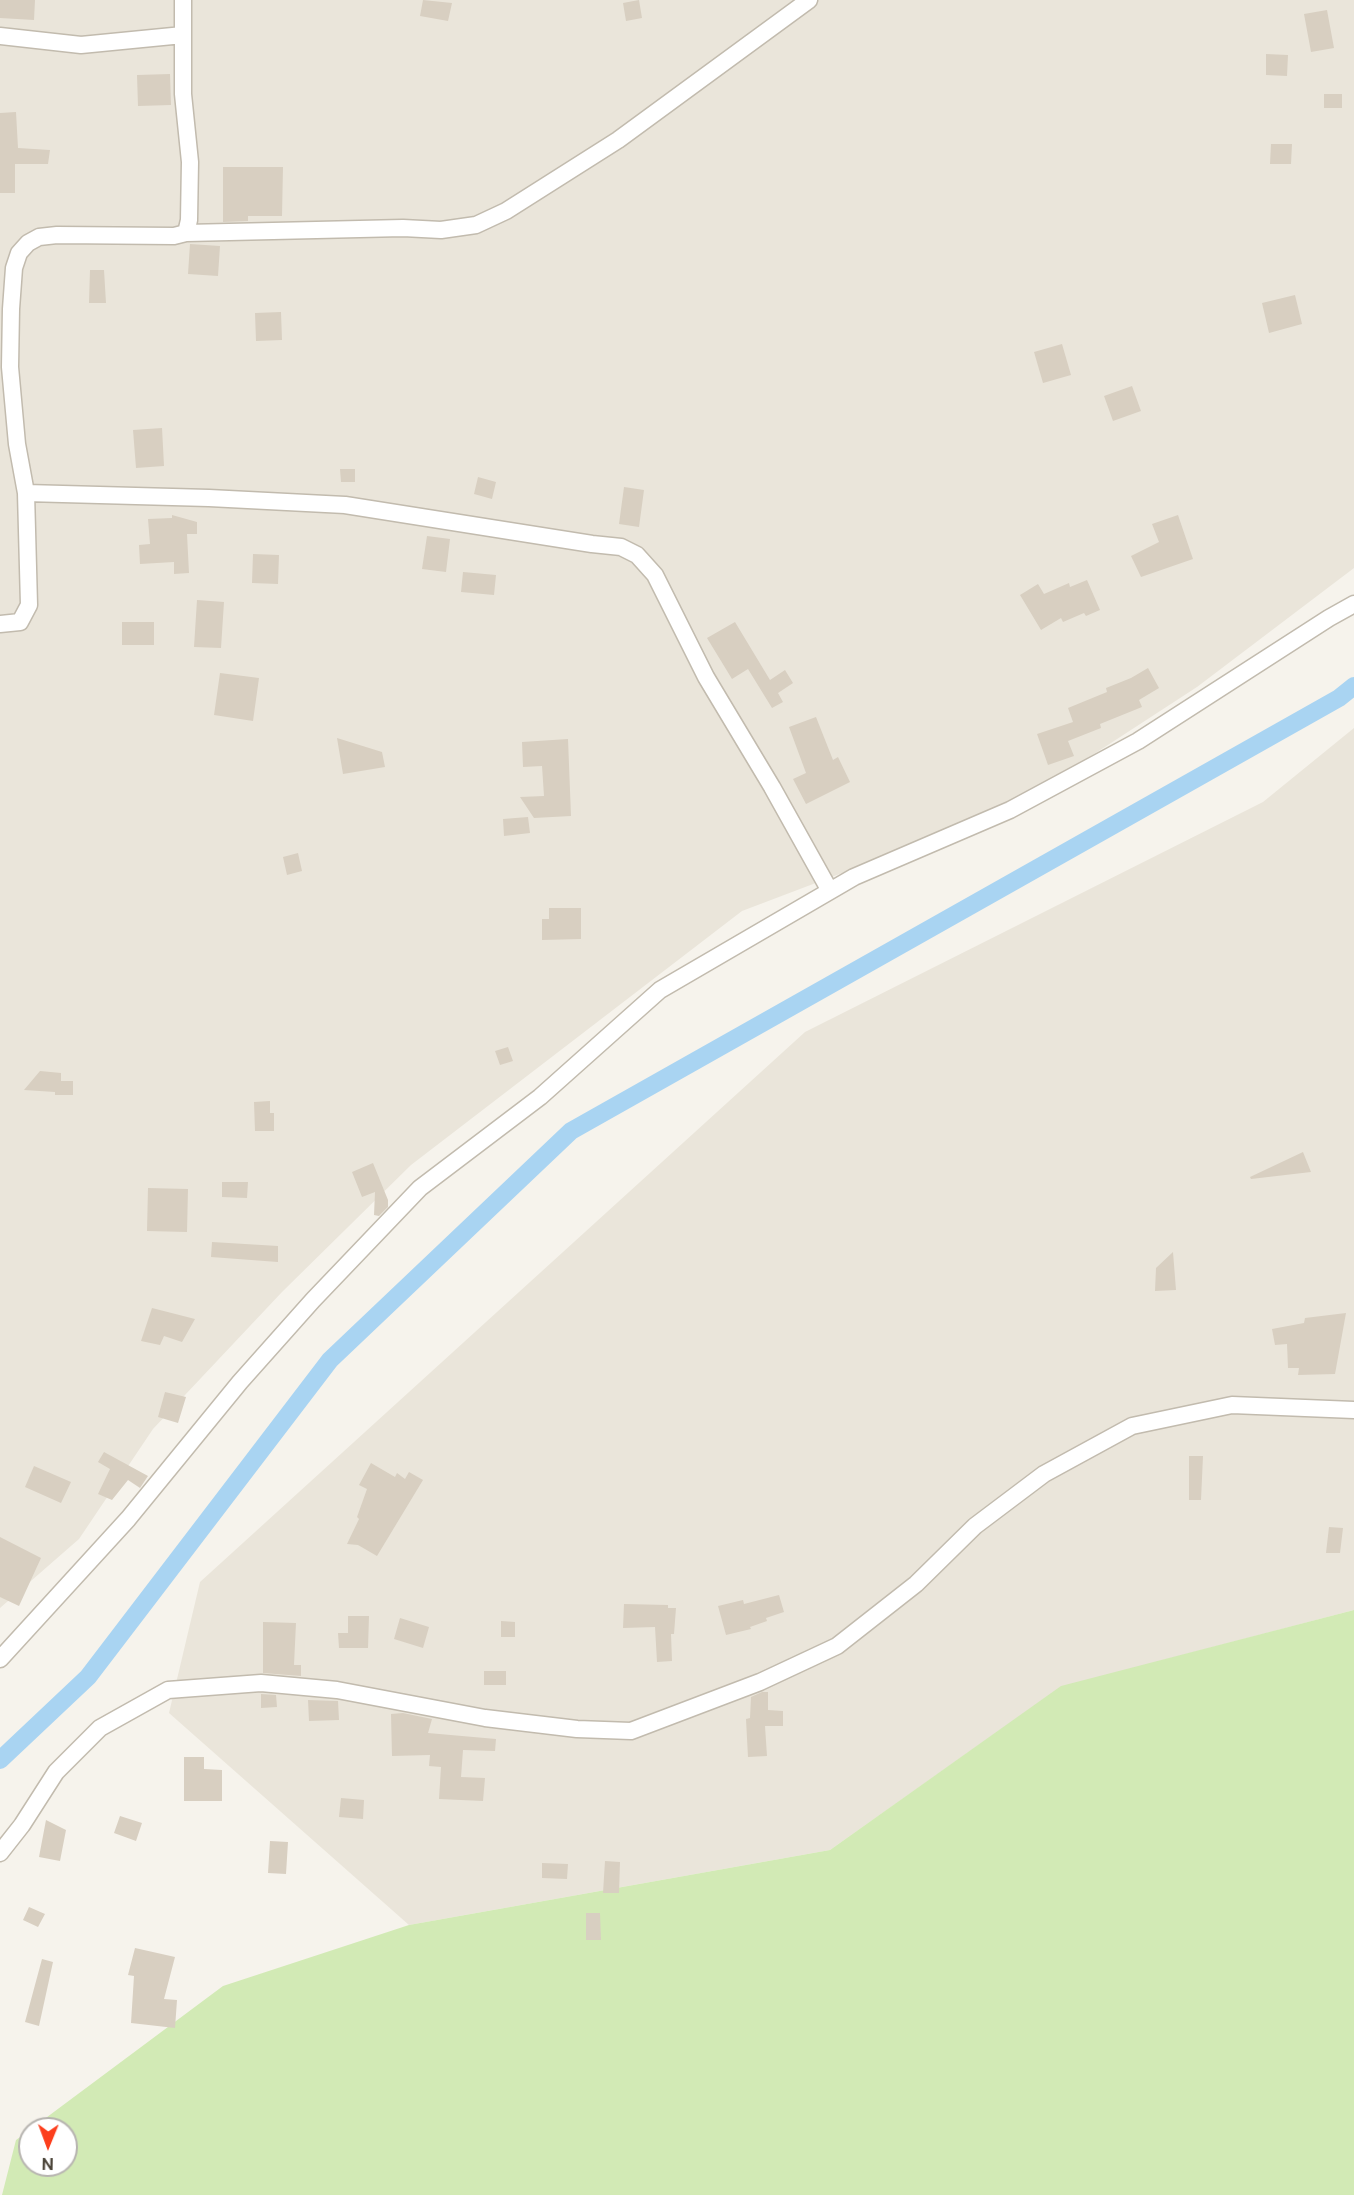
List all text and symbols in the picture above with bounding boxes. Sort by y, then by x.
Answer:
north arrow [18,2117,78,2177]
text: N [41,2154,54,2173]

